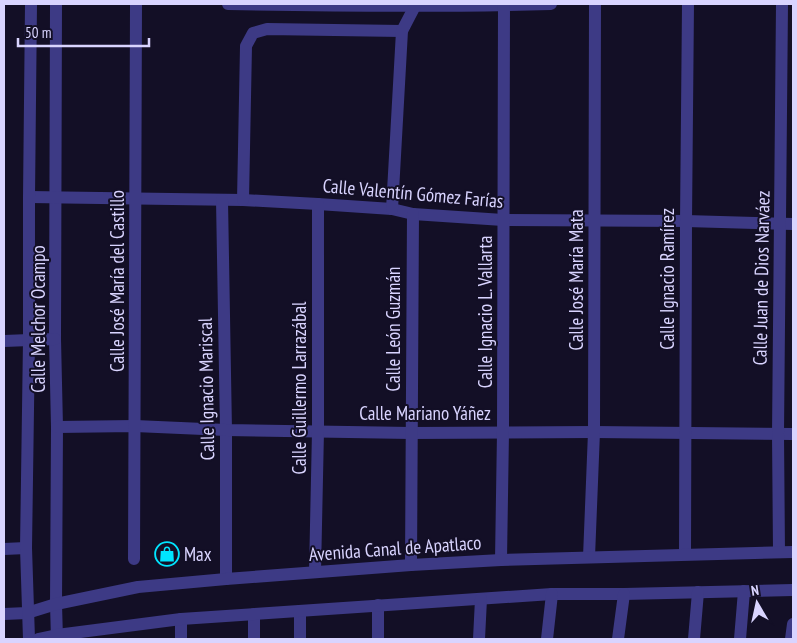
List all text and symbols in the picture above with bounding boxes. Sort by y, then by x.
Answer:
scale bar [18,15,149,47]
text: 50 m [25,23,51,42]
street label: Calle Valentín Gómez Farías [322,173,504,213]
street label: Calle José María del Castillo [105,190,129,372]
street label: Calle Juan de Dios Narváez [747,190,775,366]
street label: Calle Ignacio Ramírez [655,208,679,350]
street label: Calle José María Mata [564,209,588,351]
street label: Calle Ignacio L. Vallarta [473,236,497,388]
street label: Calle Melchor Ocampo [26,245,50,393]
street label: Calle León Guzmán [381,267,405,391]
street label: Calle Guillermo Larrazábal [287,301,311,474]
street label: Calle Ignacio Mariscal [193,317,219,461]
street label: Calle Mariano Yáñez [359,401,491,425]
street label: Avenida Canal de Apatlaco [308,530,482,566]
shop icon: Max [154,541,180,567]
place label: Max [184,542,212,566]
north arrow [732,578,782,628]
text: N [750,581,760,600]

